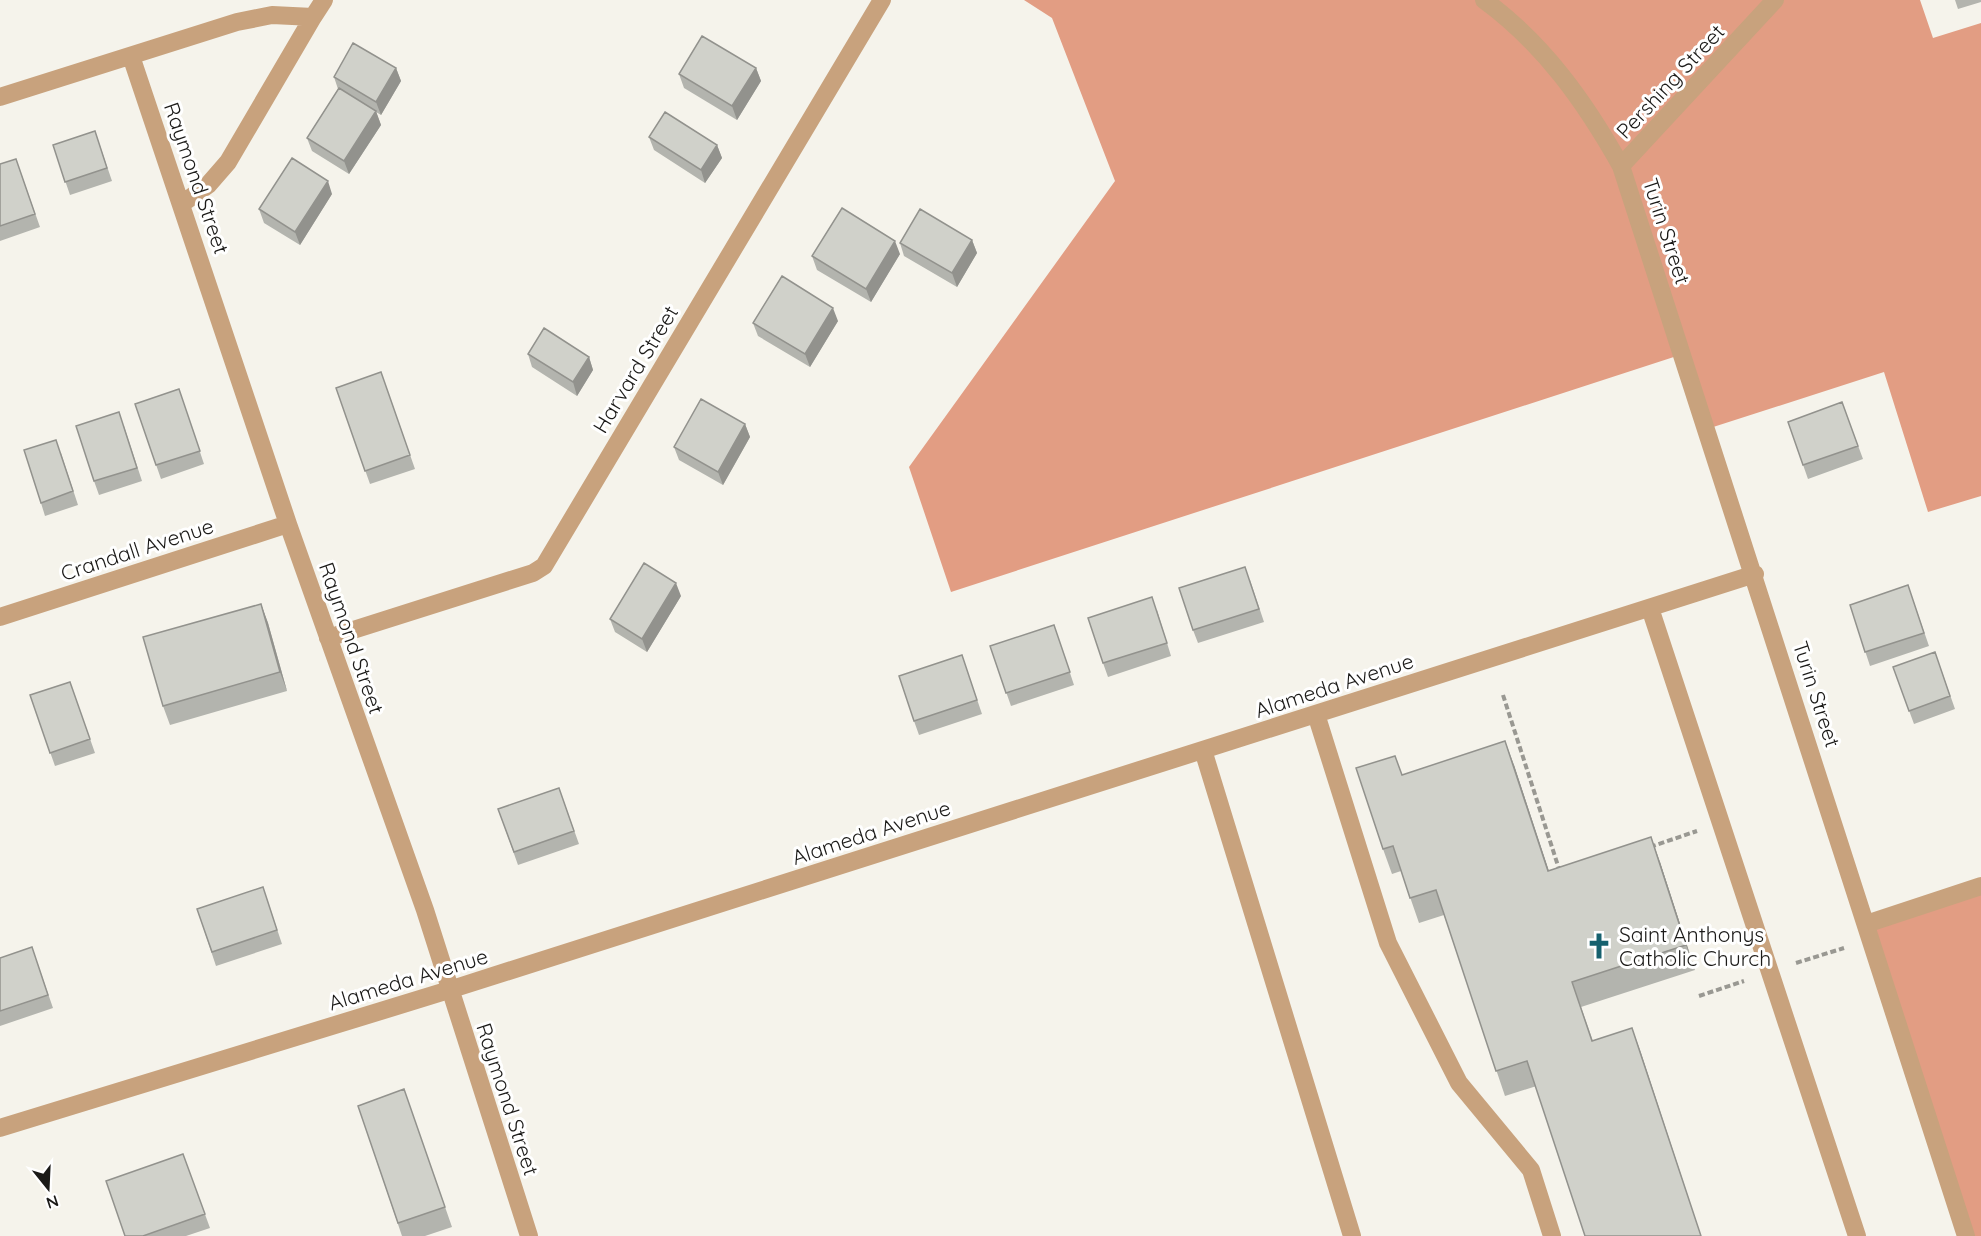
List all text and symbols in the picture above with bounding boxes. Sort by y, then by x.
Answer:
street label: Pershing Street [1610,18,1730,144]
street label: Raymond Street [159,99,235,257]
street label: Turin Street [1638,175,1696,287]
street label: Harvard Street [587,300,683,438]
street label: Crandall Avenue [57,512,217,586]
street label: Raymond Street [314,559,390,717]
street label: Turin Street [1788,638,1846,750]
street label: Alameda Avenue [1251,647,1417,723]
street label: Alameda Avenue [788,794,954,870]
place label: Saint Anthonys Catholic Church [1619,921,1771,971]
church icon: Saint Anthonys Catholic Church [1584,931,1614,961]
street label: Alameda Avenue [325,942,491,1016]
street label: Raymond Street [471,1020,545,1178]
north arrow [18,1158,78,1218]
text: N [44,1191,61,1214]

